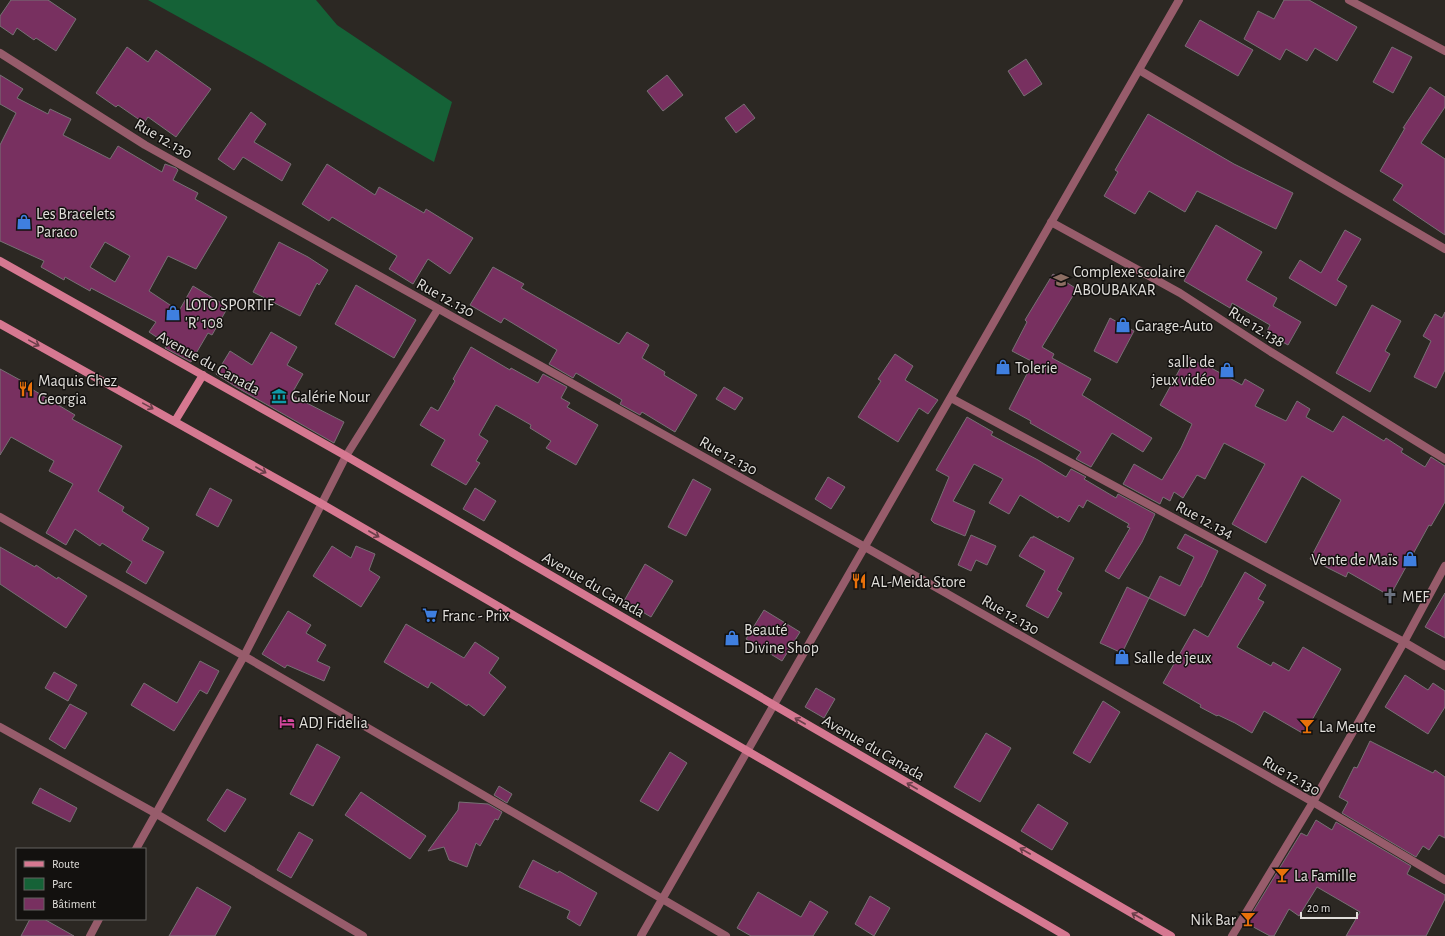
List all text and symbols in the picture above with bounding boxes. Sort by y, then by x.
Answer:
street label: Rue 12.130 [132,116,195,162]
place label: Les Bracelets Paraco [36,206,115,240]
shop icon: Les Bracelets Paraco [15,213,33,231]
place label: Complexe scolaire ABOUBAKAR [1073,264,1185,298]
school or university icon: Complexe scolaire ABOUBAKAR [1052,271,1070,289]
street label: Rue 12.130 [414,275,477,320]
place label: LOTO SPORTIF 'R' 108 [185,297,275,331]
street label: Rue 12.138 [1226,303,1287,350]
shop icon: LOTO SPORTIF 'R' 108 [164,304,182,322]
shop icon: Garage-Auto [1114,316,1132,334]
place label: Garage-Auto [1135,318,1213,334]
street label: Avenue du Canada [154,328,263,398]
one-way arrow [28,339,40,347]
place label: salle de jeux vidéo [1151,354,1215,389]
shop icon: Tolerie [994,358,1012,376]
place label: Tolerie [1015,360,1057,376]
shop icon: salle de jeux vidéo [1218,361,1236,379]
place label: Maquis Chez Georgia [38,373,118,407]
restaurant icon: Maquis Chez Georgia [17,380,35,398]
museum icon: Galérie Nour [270,387,288,405]
place label: Galérie Nour [291,389,371,405]
one-way arrow [142,402,154,410]
street label: Rue 12.130 [697,433,760,478]
one-way arrow [255,466,267,474]
street label: Rue 12.134 [1173,498,1236,542]
one-way arrow [368,531,380,539]
street label: Avenue du Canada [540,549,647,621]
shop icon: Vente de Maïs [1401,550,1419,568]
place label: Vente de Maïs [1311,552,1398,568]
restaurant icon: AL-Meida Store [850,572,868,590]
place label: AL-Meida Store [871,574,966,590]
church icon: MEF [1381,587,1399,605]
place label: MEF [1402,589,1430,605]
street label: Rue 12.130 [979,592,1042,638]
supermarket icon: Franc - Prix [421,606,439,624]
place label: Franc - Prix [442,608,509,624]
place label: Beauté Divine Shop [744,622,819,656]
shop icon: Beauté Divine Shop [723,629,741,647]
shop icon: Salle de jeux [1113,648,1131,666]
place label: Salle de jeux [1134,650,1212,667]
street label: Avenue du Canada [820,712,927,784]
hotel icon: ADJ Fidelia [278,713,296,731]
place label: ADJ Fidelia [299,715,368,731]
one-way arrow [794,716,806,724]
bar icon: La Meute [1298,717,1316,735]
place label: La Meute [1319,719,1376,735]
street label: Rue 12.130 [1260,753,1323,799]
one-way arrow [907,782,919,790]
one-way arrow [1019,847,1031,855]
legend [16,848,146,920]
text: Route [52,858,79,870]
bar icon: La Famille [1273,866,1291,884]
place label: La Famille [1294,868,1356,884]
text: Parc [52,878,72,890]
scale bar [1301,894,1357,920]
text: Bâtiment [52,898,96,910]
text: 20 m [1307,902,1330,914]
bar icon: Nik Bar [1239,910,1257,928]
one-way arrow [1131,912,1143,920]
place label: Nik Bar [1190,912,1237,928]

